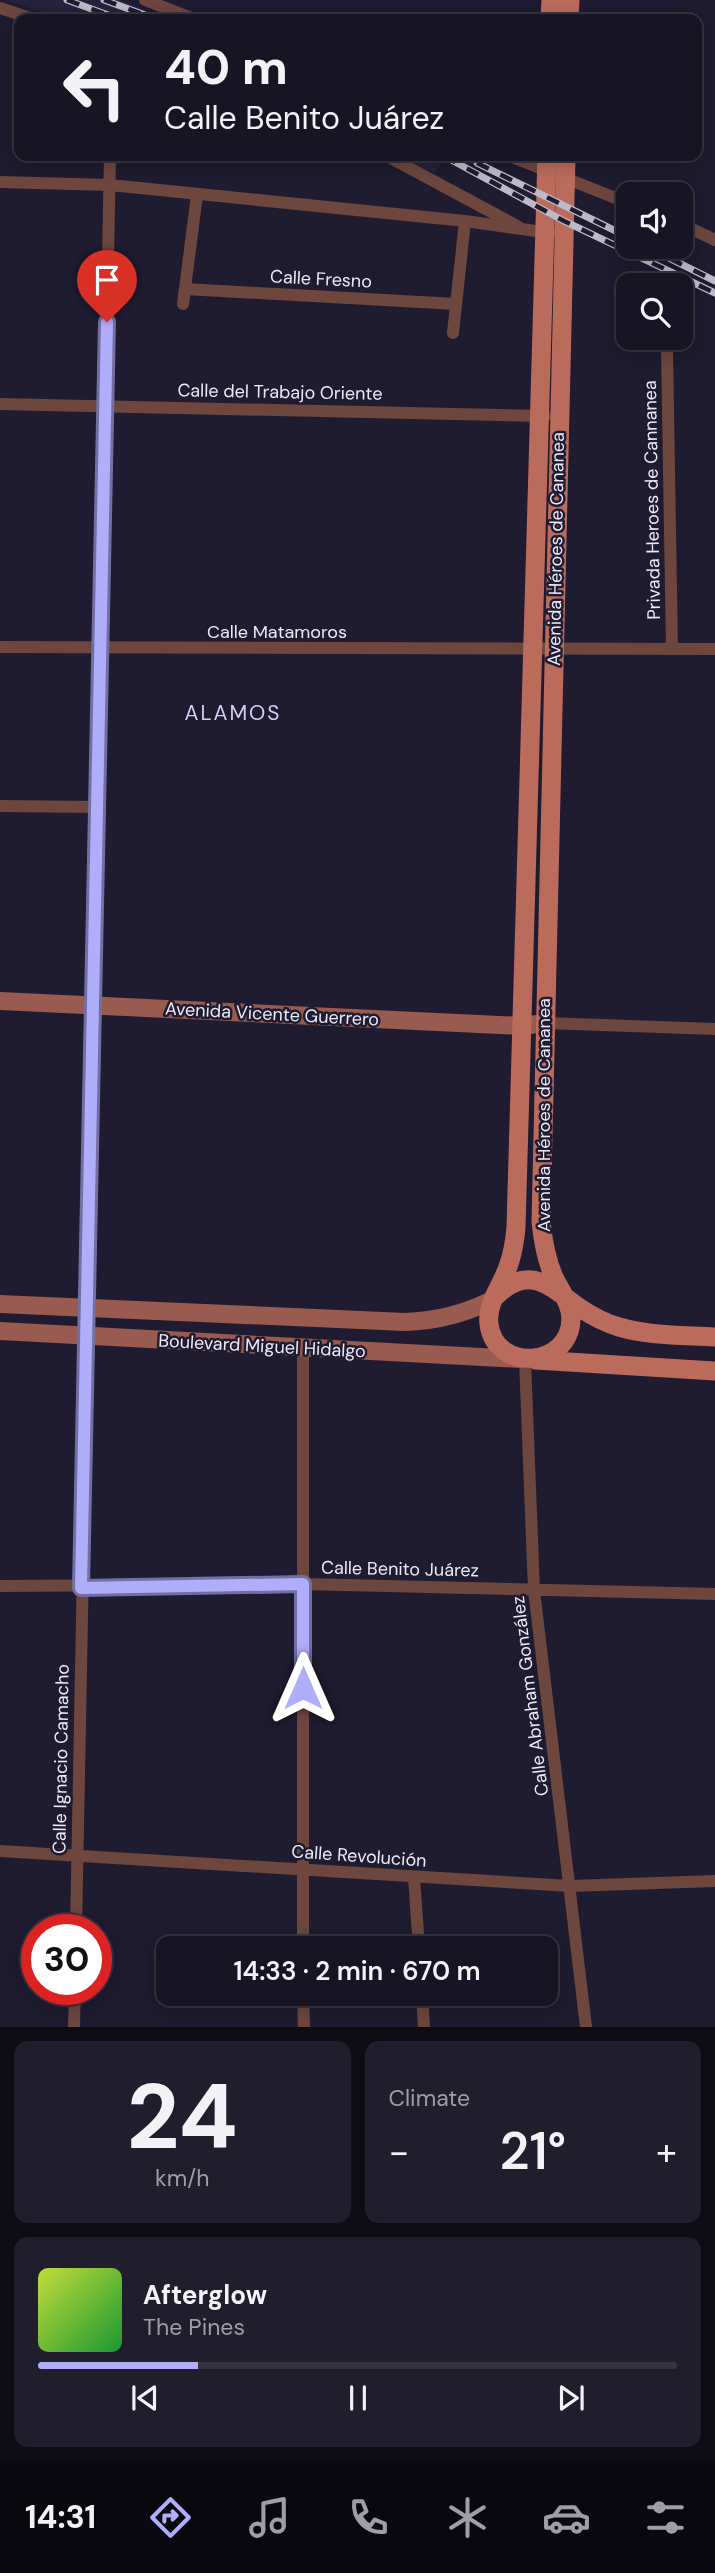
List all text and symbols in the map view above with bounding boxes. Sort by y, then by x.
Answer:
text: 40 m [164,35,288,99]
icon: left [49,42,140,133]
text: Calle Benito Juárez [164,97,444,139]
map controls [616,182,693,350]
button: sound [616,182,693,259]
pin [77,250,137,322]
icon: arrive [88,261,126,299]
street label: Calle Fresno [269,264,373,294]
button: search [616,273,693,350]
street label: Calle del Trabajo Oriente [177,378,383,406]
street label: Privada Heroes de Cannanea [638,380,666,620]
street label: Avenida Héroes de Cananea [542,432,570,666]
street label: Calle Matamoros [207,620,347,644]
district label: ALAMOS [184,699,282,727]
street label: Avenida Vicente Guerrero [164,996,380,1032]
street label: Avenida Héroes de Cananea [532,998,556,1232]
street label: Boulevard Miguel Hidalgo [158,1329,366,1363]
street label: Calle Benito Juárez [321,1556,479,1582]
street label: Calle Abraham González [506,1595,554,1797]
position arrow [266,1651,340,1725]
street label: Calle Ignacio Camacho [47,1664,75,1854]
street label: Calle Revolución [291,1839,427,1873]
speed limit sign: 30 [21,1914,112,2005]
text: 14:33 · 2 min · 670 m [234,1954,481,1988]
text: 24 [127,2058,238,2176]
text: Climate [389,2083,470,2113]
text: 21° [499,2117,566,2185]
text: − [389,2127,409,2177]
text: + [656,2127,677,2177]
text: km/h [155,2163,209,2193]
text: Afterglow [143,2278,267,2312]
text: The Pines [143,2312,245,2342]
icon: previous [126,2379,164,2417]
icon: pause [339,2379,377,2417]
icon: next [552,2379,590,2417]
icon: directions [146,2493,195,2542]
icon: music [245,2493,294,2542]
icon: phone [344,2493,393,2542]
icon: climate [443,2493,492,2542]
icon: car [542,2493,591,2542]
icon: filters [641,2493,690,2542]
text: 14:31 [25,2496,96,2538]

